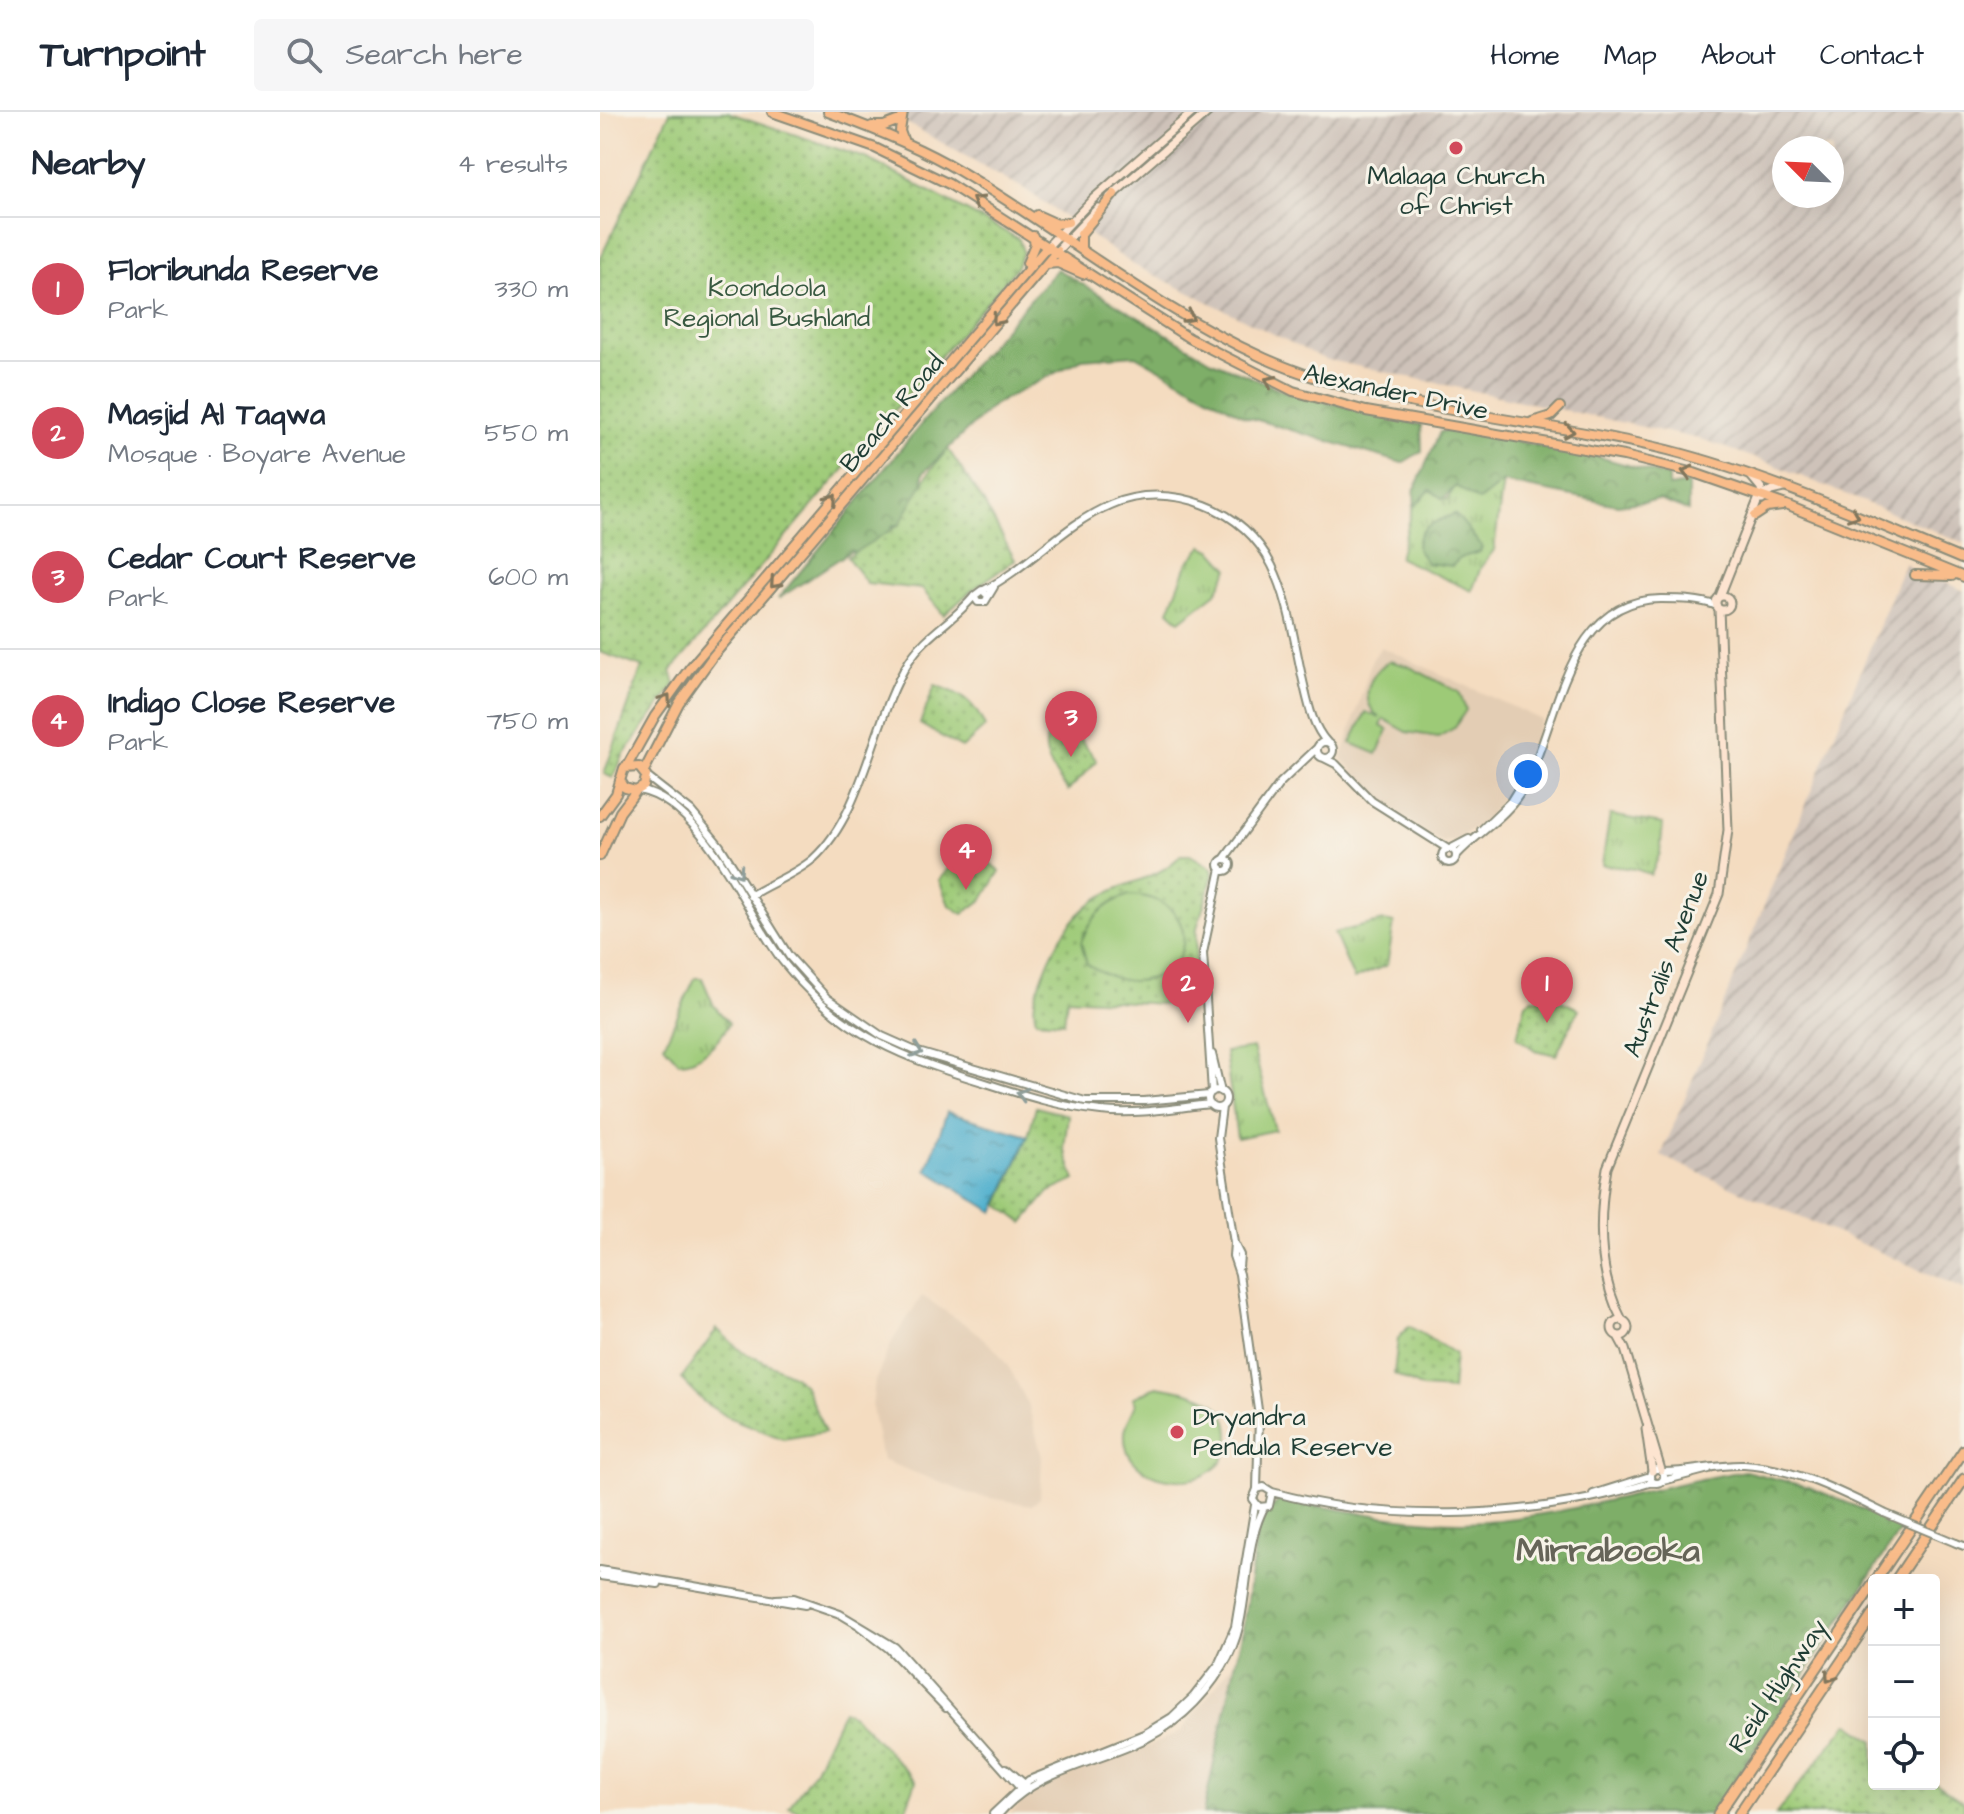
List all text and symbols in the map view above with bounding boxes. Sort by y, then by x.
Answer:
search box [254,19,814,91]
text: Turnpoint [40,29,206,81]
icon: search [282,33,326,77]
text: Search here [346,34,523,76]
text: Home [1490,36,1560,75]
text: Map [1604,36,1657,75]
text: About [1701,36,1776,75]
text: Contact [1820,36,1924,75]
north arrow [1772,136,1844,208]
marker: Malaga Church of Christ [1447,139,1465,157]
text: Nearby [32,140,146,188]
text: 4 results [458,146,568,182]
place label: Malaga Church of Christ [1367,158,1545,224]
one-way arrow [971,196,985,211]
text: Floribunda Reserve [108,250,378,292]
park label: Koondoola Regional Bushland [664,270,870,338]
text: 1 [56,271,60,307]
text: 330 m [494,271,568,307]
text: Park [108,292,168,328]
one-way arrow [1180,307,1194,323]
one-way arrow [992,311,1006,326]
street label: Beach Road [832,346,952,480]
street label: Alexander Drive [1300,355,1492,429]
one-way arrow [1264,375,1279,390]
text: Masjid Al Taqwa [108,394,325,436]
text: 2 [51,415,65,451]
text: 550 m [484,415,568,451]
one-way arrow [1562,422,1576,439]
text: Mosque · Boyare Avenue [108,436,406,472]
one-way arrow [1681,464,1695,481]
one-way arrow [822,493,837,508]
one-way arrow [1846,505,1860,522]
text: Cedar Court Reserve [108,538,416,580]
text: 3 [51,559,65,595]
text: 600 m [488,559,568,595]
one-way arrow [770,574,785,589]
text: Park [108,580,168,616]
text: Indigo Close Reserve [108,682,395,724]
pin: 3 [1045,691,1097,757]
one-way arrow [656,693,671,707]
text: 4 [49,703,67,739]
text: 750 m [487,703,568,739]
text: Park [108,724,168,760]
your location [1508,754,1548,794]
pin: 4 [940,824,992,890]
one-way arrow [728,864,743,878]
street label: Australis Avenue [1614,866,1718,1062]
pin: 2 [1162,957,1214,1023]
pin: 1 [1521,957,1573,1023]
one-way arrow [909,1041,923,1058]
one-way arrow [1016,1087,1029,1103]
place label: Dryandra Pendula Reserve [1193,1399,1393,1465]
marker: Dryandra Pendula Reserve [1168,1423,1186,1441]
district label: Mirrabooka [1516,1527,1701,1575]
map controls [1868,1574,1940,1790]
button: + [1868,1574,1940,1646]
street label: Reid Highway [1720,1612,1838,1761]
button: − [1868,1646,1940,1718]
one-way arrow [1825,1669,1840,1683]
button: locate [1868,1718,1940,1790]

